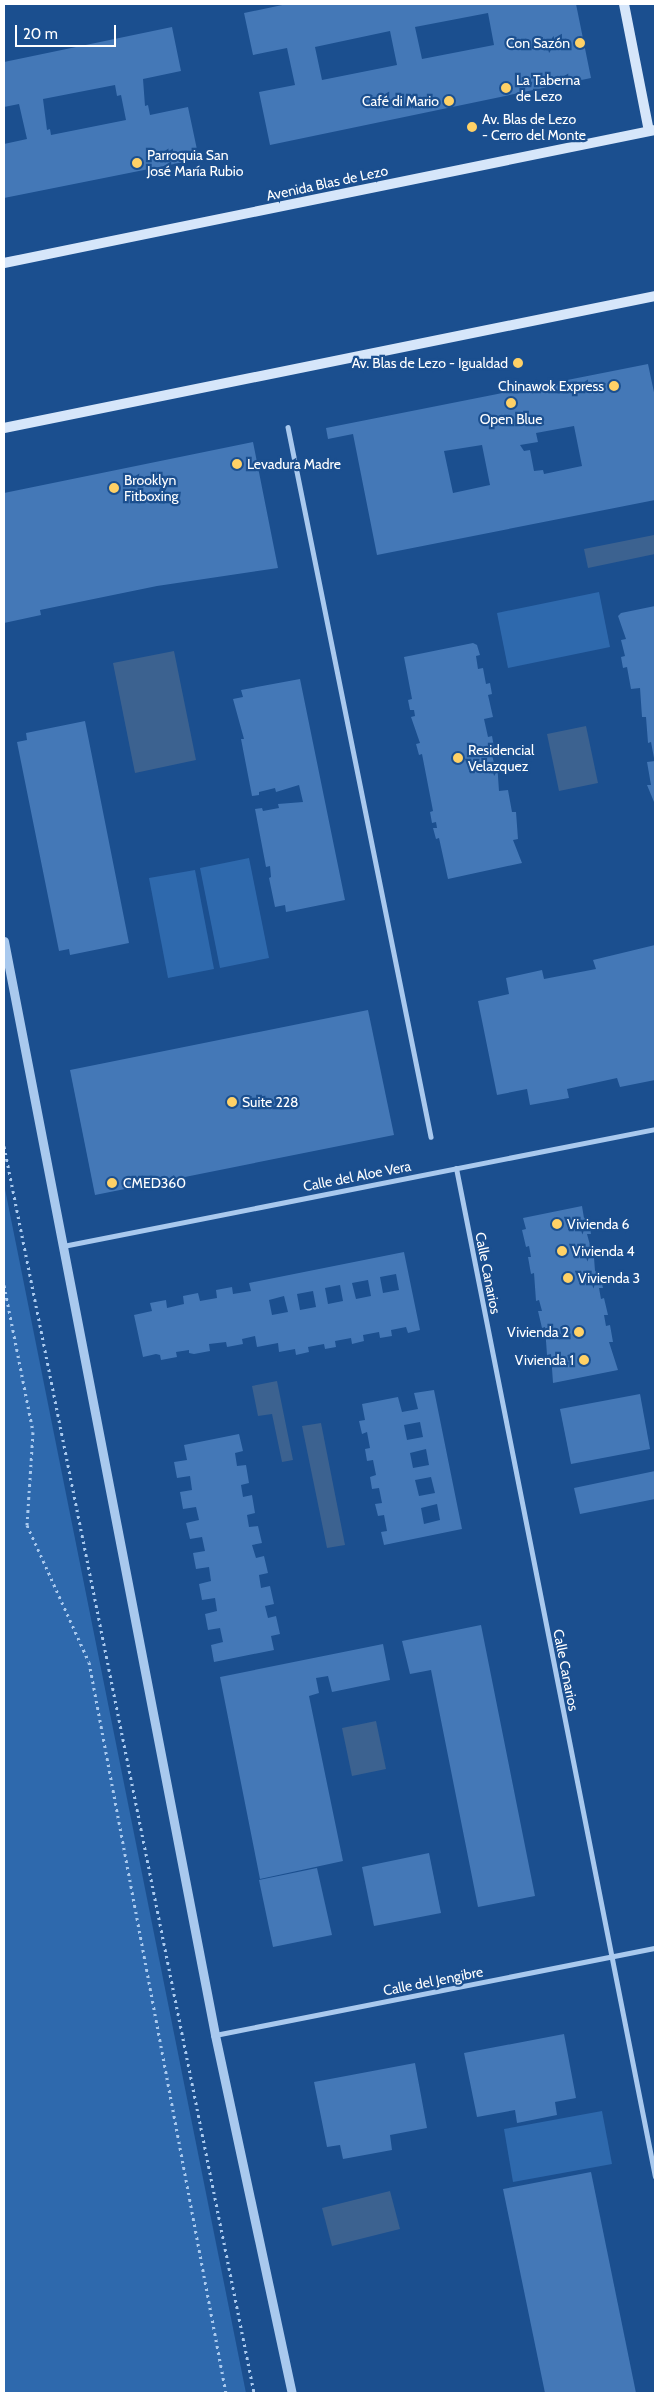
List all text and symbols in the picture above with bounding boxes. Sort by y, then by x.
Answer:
scale bar [18,15,119,47]
text: 20 m [23,25,58,43]
place label: Con Sazón [506,35,570,51]
marker: Con Sazón [574,37,586,49]
place label: La Taberna de Lezo [516,72,580,104]
marker: La Taberna de Lezo [500,82,512,94]
place label: Café di Mario [362,93,439,109]
marker: Café di Mario [443,95,455,107]
place label: Av. Blas de Lezo - Cerro del Monte [482,111,586,144]
marker: Av. Blas de Lezo - Cerro del Monte [466,121,478,133]
place label: Parroquia San José María Rubio [147,147,244,180]
marker: Parroquia San José María Rubio [131,157,143,169]
street label: Avenida Blas de Lezo [265,162,389,204]
place label: Av. Blas de Lezo - Igualdad [352,355,508,371]
marker: Av. Blas de Lezo - Igualdad [512,357,524,369]
place label: Chinawok Express [498,378,604,394]
marker: Chinawok Express [608,380,620,392]
marker: Open Blue [505,397,517,409]
place label: Open Blue [480,411,542,427]
place label: Levadura Madre [247,456,341,472]
marker: Levadura Madre [231,458,243,470]
place label: Brooklyn Fitboxing [124,472,179,504]
marker: Brooklyn Fitboxing [108,482,120,494]
place label: Residencial Velazquez [468,742,534,774]
marker: Residencial Velazquez [452,752,464,764]
place label: Suite 228 [242,1094,299,1110]
marker: Suite 228 [226,1096,238,1108]
street label: Calle del Aloe Vera [302,1157,412,1195]
place label: CMED360 [123,1175,186,1191]
marker: CMED360 [105,1176,119,1190]
place label: Vivienda 6 [567,1216,630,1232]
marker: Vivienda 6 [551,1218,563,1230]
street label: Calle Canarios [472,1231,504,1315]
place label: Vivienda 4 [572,1243,635,1259]
marker: Vivienda 4 [556,1245,568,1257]
place label: Vivienda 3 [578,1270,640,1286]
marker: Vivienda 3 [562,1272,574,1284]
place label: Vivienda 2 [507,1324,569,1340]
marker: Vivienda 2 [573,1326,585,1338]
place label: Vivienda 1 [515,1352,574,1368]
marker: Vivienda 1 [578,1354,590,1366]
street label: Calle Canarios [550,1628,582,1712]
street label: Calle del Jengibre [382,1963,484,1999]

